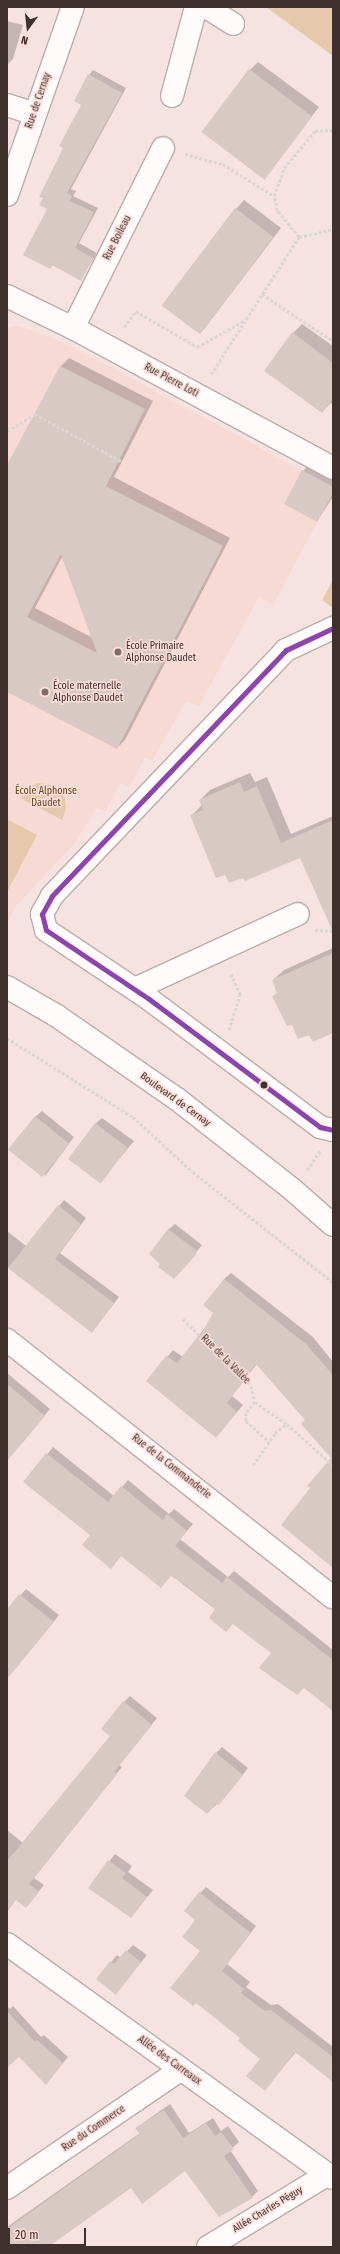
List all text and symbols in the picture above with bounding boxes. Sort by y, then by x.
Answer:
north arrow [8,8,48,48]
text: N [20,33,30,47]
street label: Rue de Cernay [24,71,54,131]
street label: Rue Boileau [102,214,134,262]
street label: Rue Pierre Loti [142,362,200,400]
place label: École Primaire Alphonse Daudet [126,640,196,664]
marker: École Primaire Alphonse Daudet [113,647,123,657]
place label: École maternelle Alphonse Daudet [53,680,123,704]
marker: École maternelle Alphonse Daudet [40,687,50,697]
park label: École Alphonse Daudet [15,785,77,808]
street label: Boulevard de Cernay [137,1070,213,1130]
unlabelled marker [259,1080,269,1090]
street label: Rue de la Vallée [198,1333,252,1387]
street label: Rue de la Commanderie [129,1432,213,1502]
street label: Allée des Carreaux [135,2034,203,2088]
street label: Rue du Commerce [60,2103,128,2155]
street label: Allée Charles Péguy [231,2184,305,2236]
scale bar [10,2220,88,2246]
text: 20 m [15,2228,39,2242]

